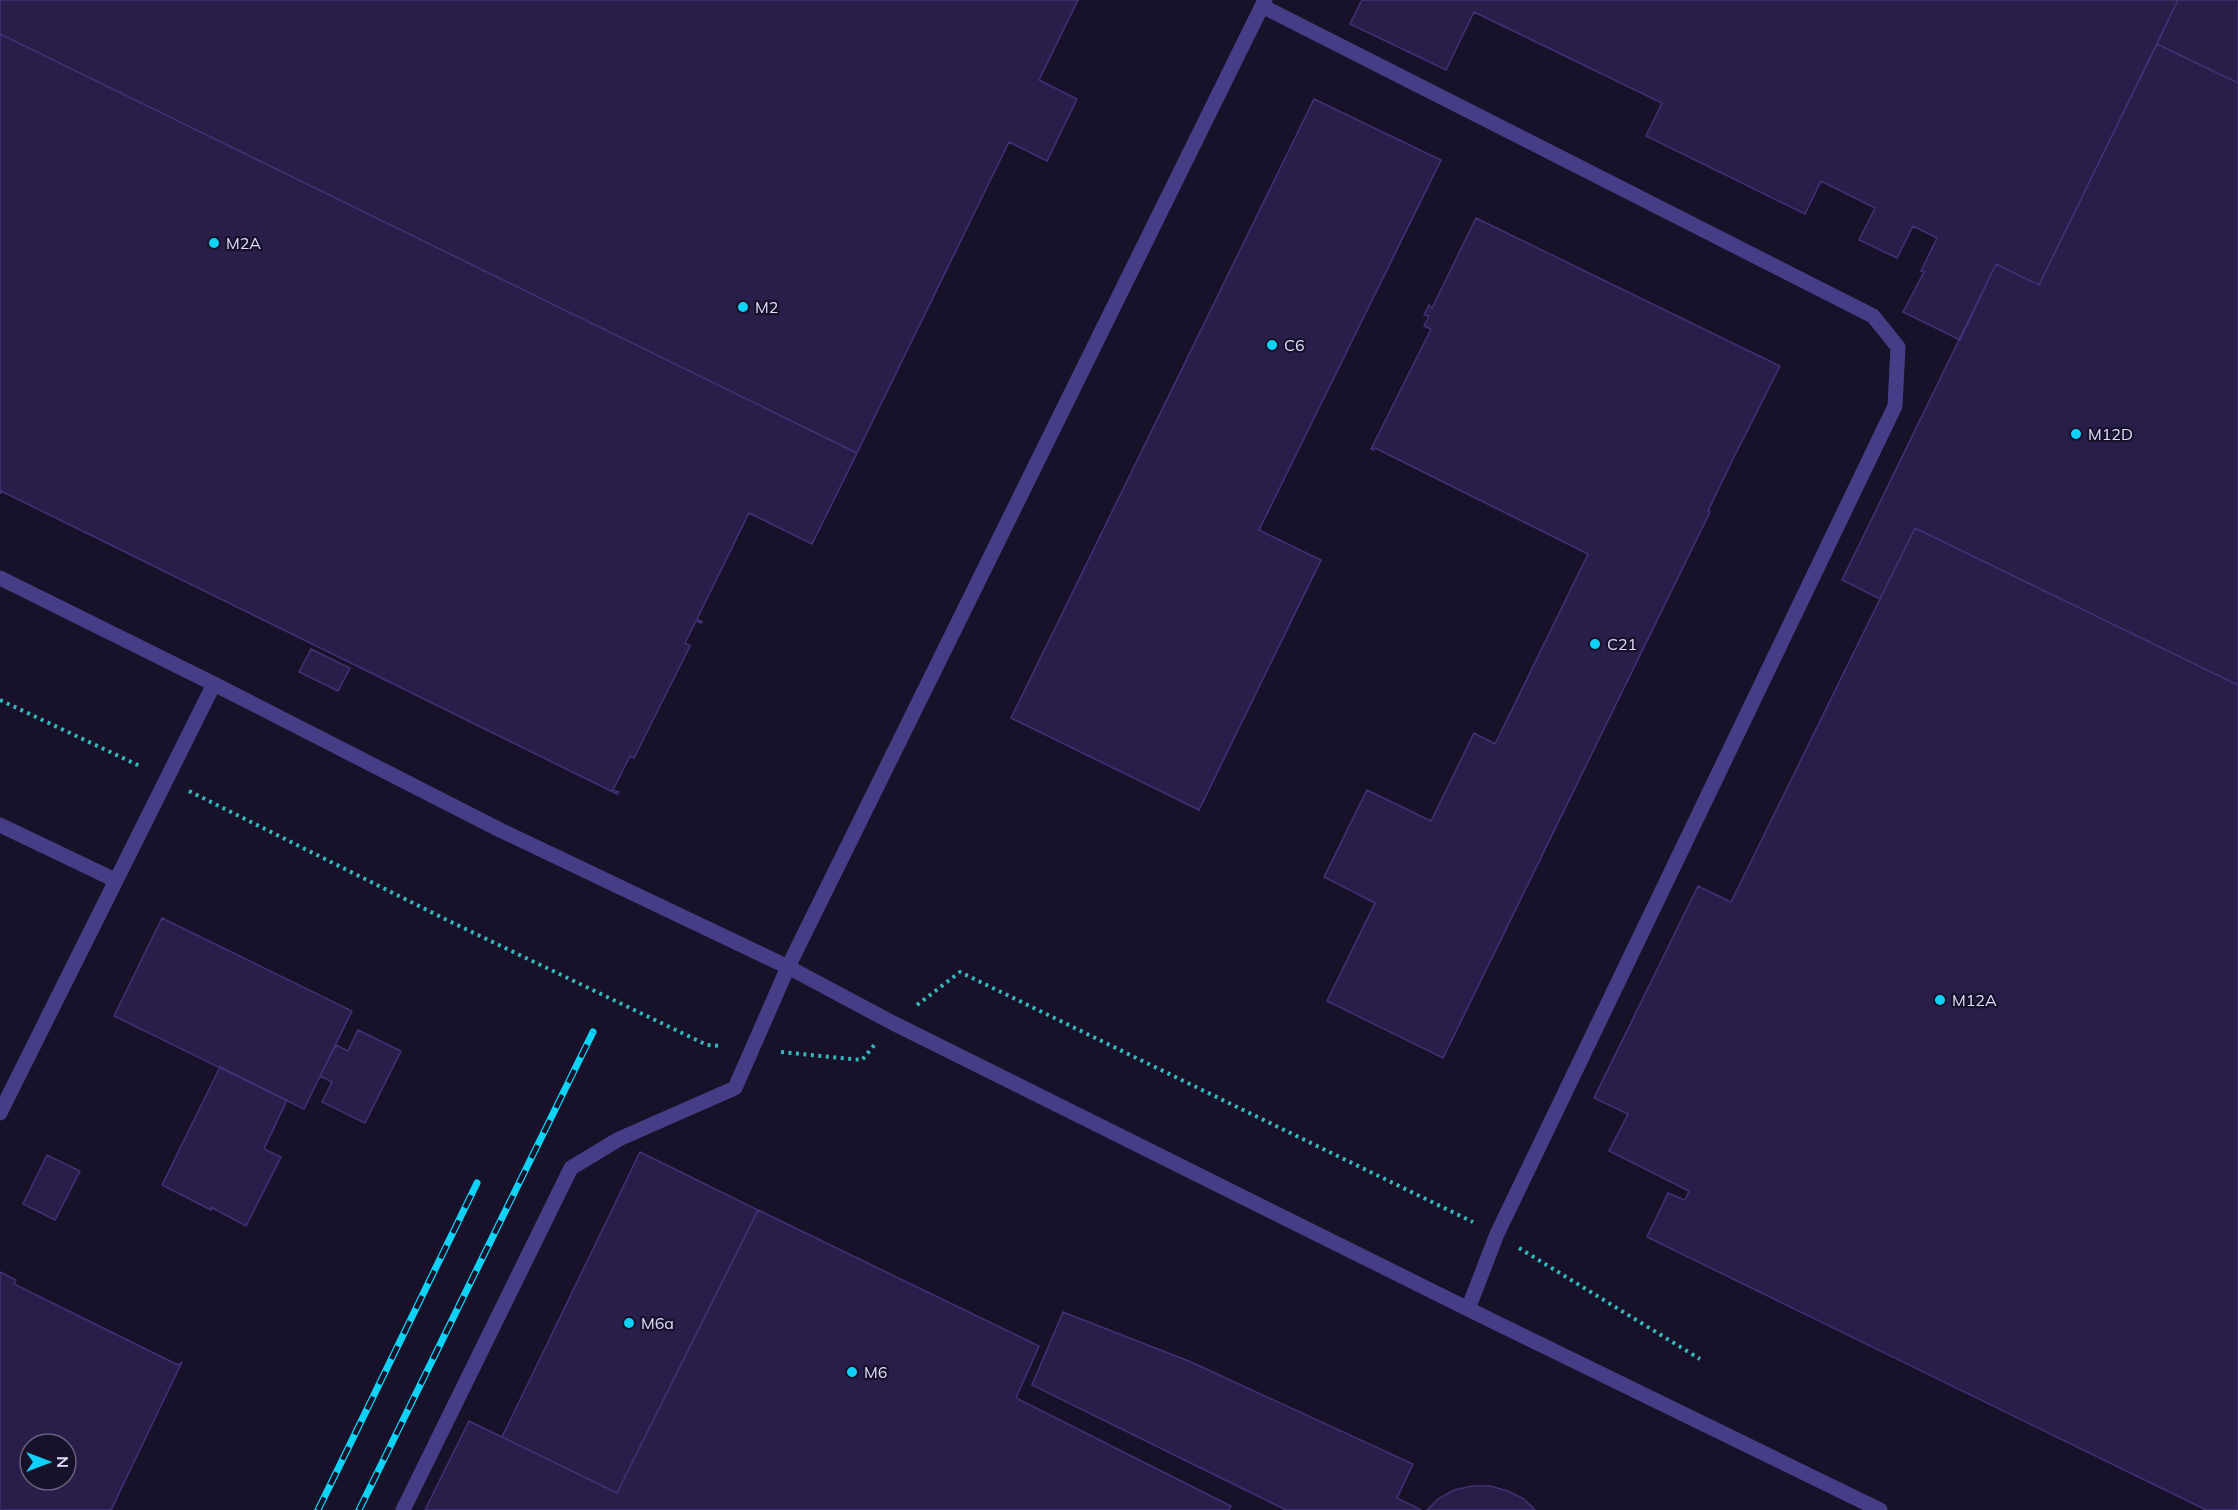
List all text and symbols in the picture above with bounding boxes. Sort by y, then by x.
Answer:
place label: M2A [226,233,261,253]
marker: M2A [207,236,221,250]
place label: M2 [755,297,778,317]
marker: M2 [736,300,750,314]
place label: C6 [1284,335,1305,355]
marker: C6 [1265,338,1279,352]
place label: M12D [2088,424,2133,444]
marker: M12D [2069,427,2083,441]
place label: C21 [1607,634,1637,654]
marker: C21 [1588,637,1602,651]
place label: M12A [1952,990,1997,1010]
marker: M12A [1933,993,1947,1007]
place label: M6a [641,1313,674,1333]
marker: M6a [622,1316,636,1330]
place label: M6 [864,1362,887,1382]
marker: M6 [845,1365,859,1379]
north arrow [18,1432,78,1492]
text: N [53,1456,73,1468]

